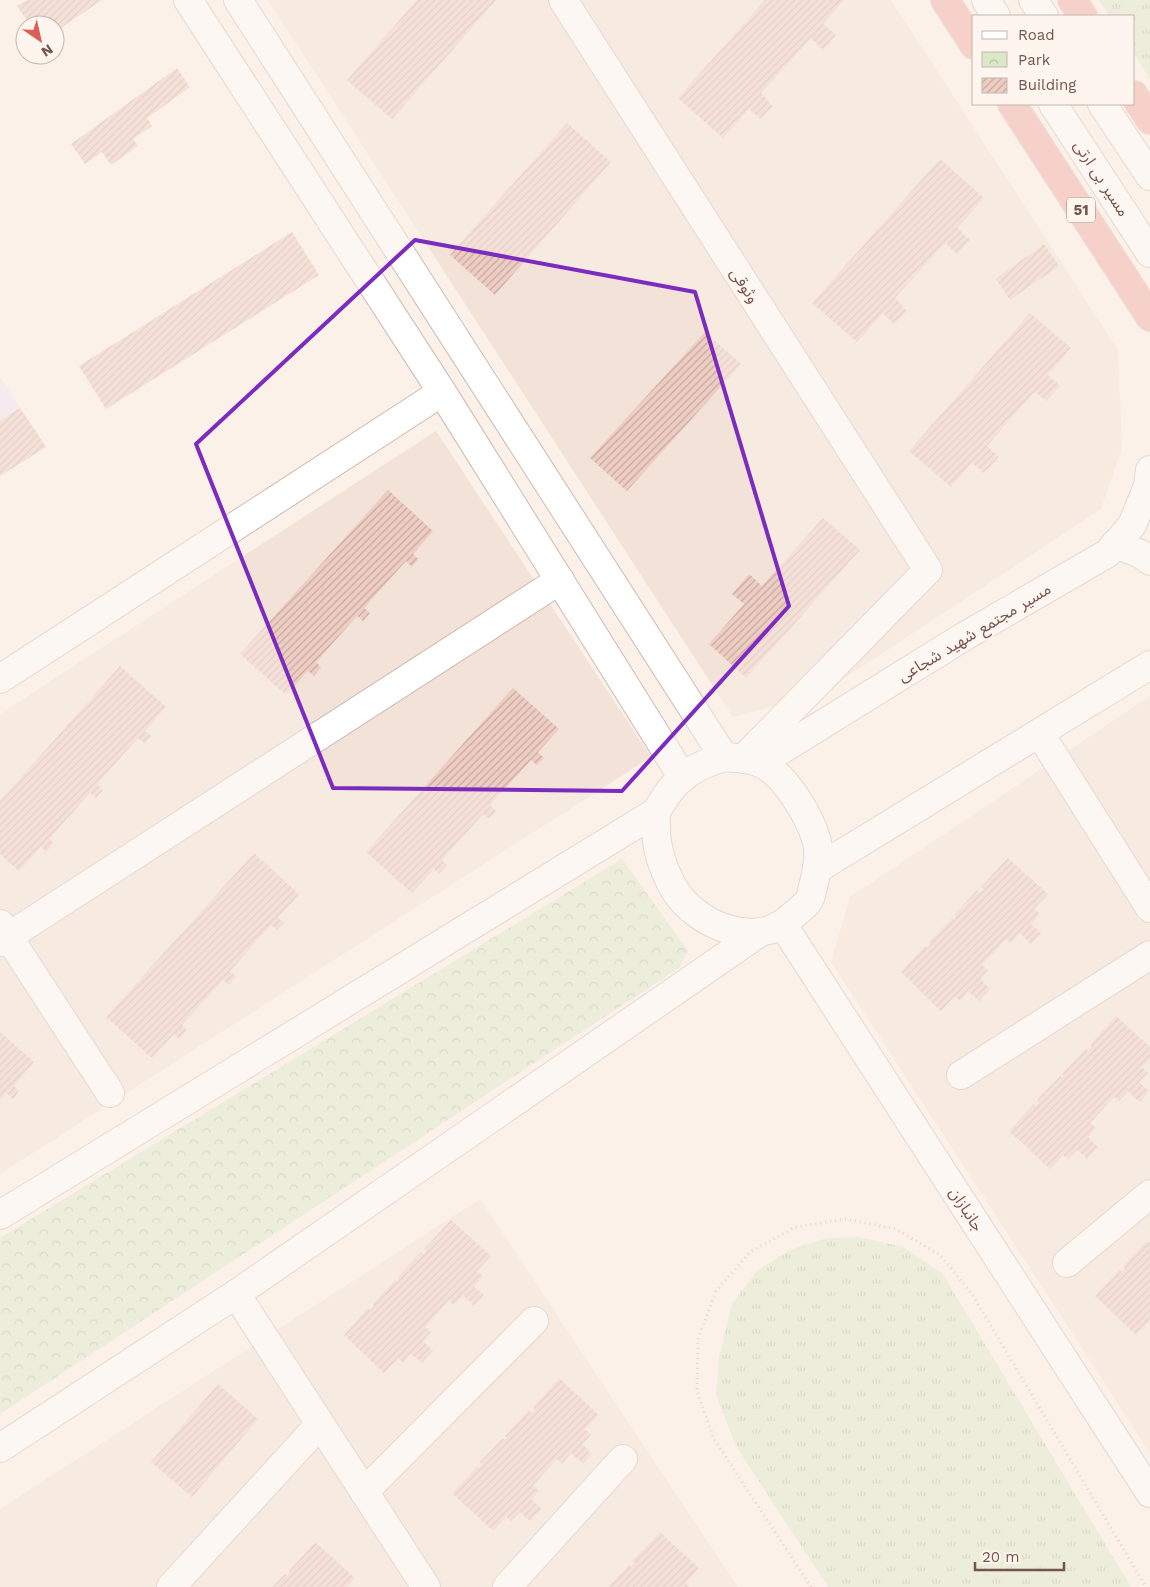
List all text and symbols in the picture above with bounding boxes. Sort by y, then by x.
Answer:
north arrow [15,15,65,65]
legend [972,15,1135,105]
text: Road [1018,26,1055,44]
text: N [38,41,56,60]
text: Park [1018,51,1051,69]
text: Building [1018,76,1076,94]
street label: مسیر بی ارتی [1070,137,1133,220]
road number: 51 [1067,198,1095,222]
street label: وثوقی [726,264,763,307]
street label: مسیر مجتمع شهید شجاعی [894,579,1056,688]
street label: جانبازان [945,1184,988,1235]
scale bar [975,1540,1064,1572]
text: 20 m [982,1548,1020,1566]

